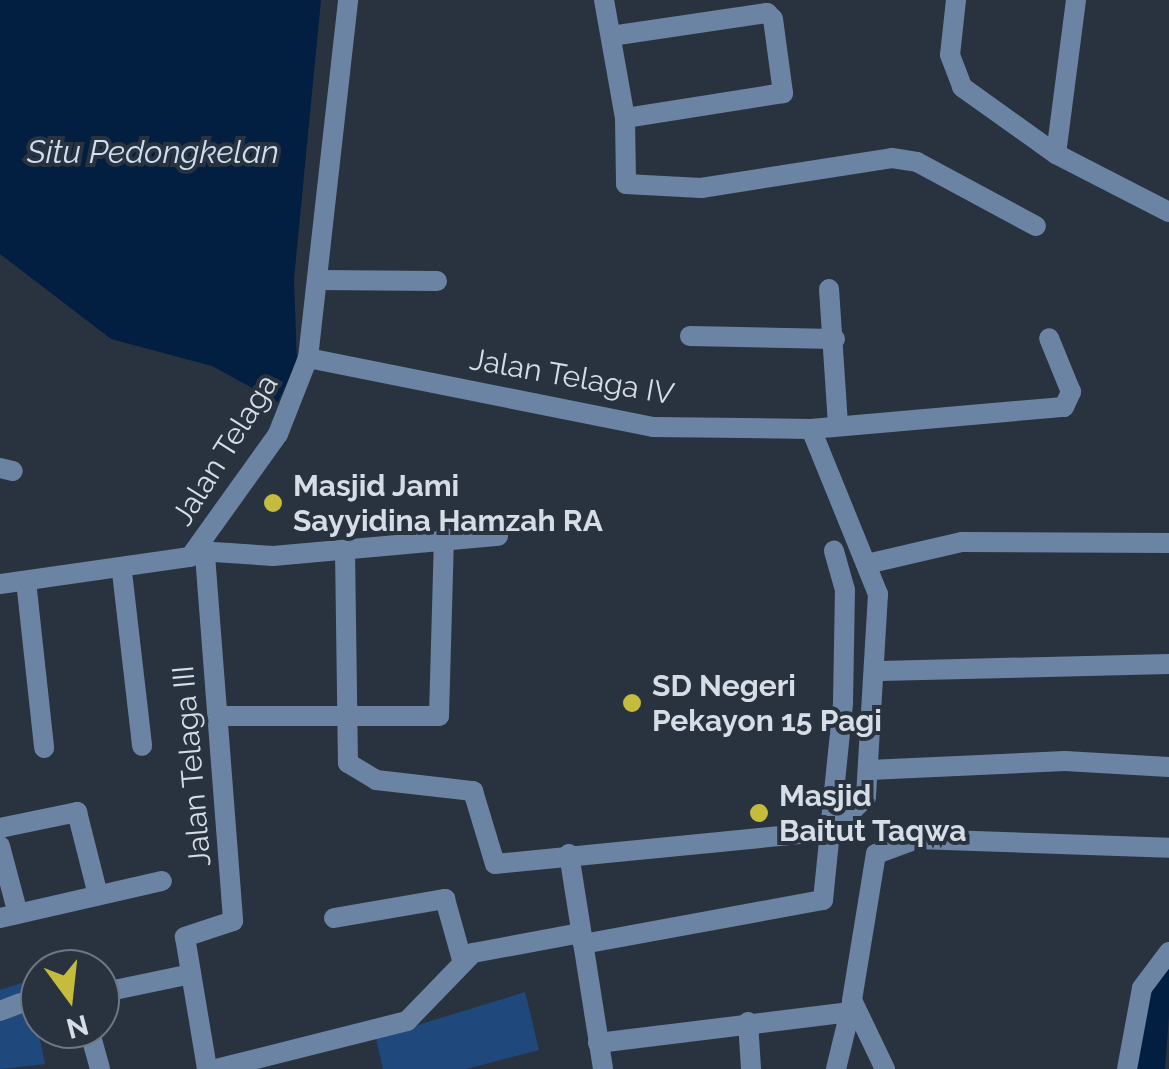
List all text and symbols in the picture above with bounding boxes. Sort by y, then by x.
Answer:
water label: Situ Pedongkelan [27,133,279,171]
street label: Jalan Telaga IV [467,341,677,413]
street label: Jalan Telaga [164,367,286,533]
place label: Masjid Jami Sayyidina Hamzah RA [293,468,603,538]
marker: Masjid Jami Sayyidina Hamzah RA [262,492,284,514]
street label: Jalan Telaga III [165,664,219,868]
place label: SD Negeri Pekayon 15 Pagi [652,668,882,738]
marker: SD Negeri Pekayon 15 Pagi [621,692,643,714]
place label: Masjid Baitut Taqwa [779,778,967,848]
marker: Masjid Baitut Taqwa [748,802,770,824]
north arrow [20,949,120,1049]
text: N [63,1008,92,1045]

